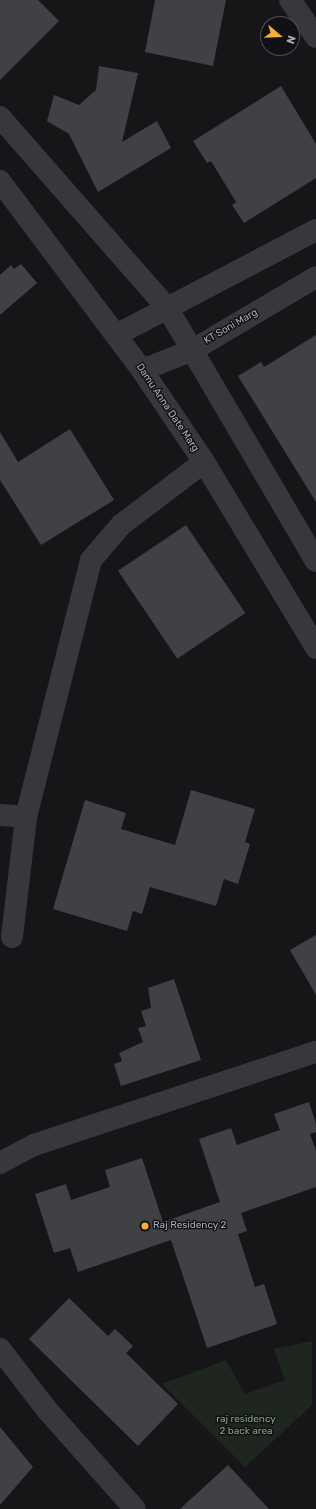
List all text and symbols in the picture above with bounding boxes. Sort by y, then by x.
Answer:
north arrow [260,16,300,56]
text: N [283,34,298,46]
street label: KT Soni Marg [202,307,260,347]
street label: Damu Anna Date Marg [133,362,201,454]
place label: Raj Residency 2 [153,1220,227,1232]
marker: Raj Residency 2 [140,1221,150,1231]
park label: raj residency 2 back area [216,1413,276,1436]

